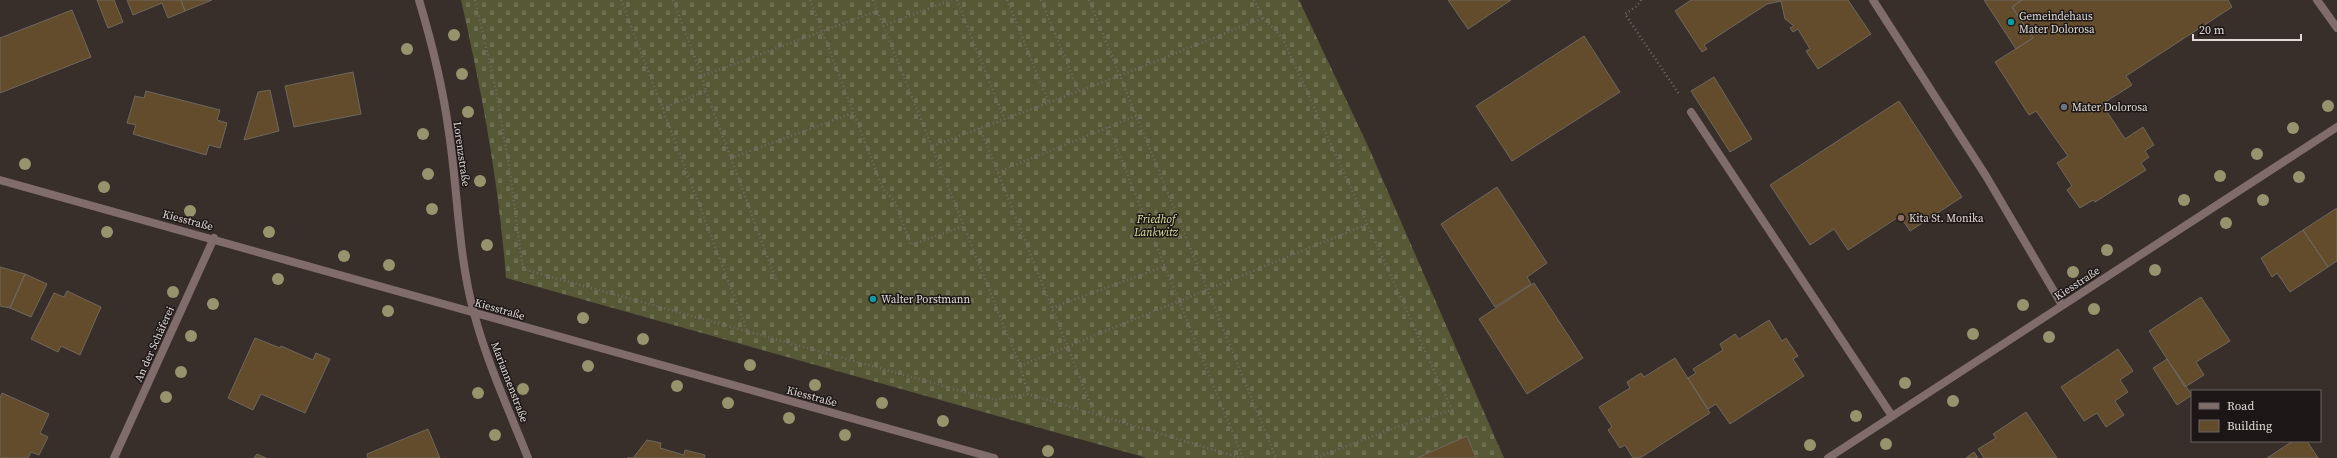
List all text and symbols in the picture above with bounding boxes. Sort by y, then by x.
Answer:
place label: Gemeindehaus Mater Dolorosa [2019,9,2095,37]
scale bar [2193,16,2301,42]
marker: Gemeindehaus Mater Dolorosa [2006,17,2016,27]
text: 20 m [2199,22,2225,38]
place label: Mater Dolorosa [2072,100,2148,115]
marker: Mater Dolorosa [2059,102,2069,112]
street label: Lorenzstraße [450,121,474,188]
street label: Kiesstraße [161,207,215,235]
place label: Kita St. Monika [1909,211,1984,226]
park label: Friedhof Lankwitz [1133,212,1179,240]
marker: Kita St. Monika [1896,213,1906,223]
street label: Kiesstraße [2052,263,2103,304]
place label: Walter Porstmann [881,292,970,307]
marker: Walter Porstmann [868,294,878,304]
street label: Kiesstraße [473,295,527,324]
street label: An der Schäferei [131,304,178,384]
street label: Mariannenstraße [487,340,532,425]
street label: Kiesstraße [785,383,839,411]
legend [2191,390,2321,442]
text: Road [2227,398,2254,414]
text: Building [2227,418,2272,434]

